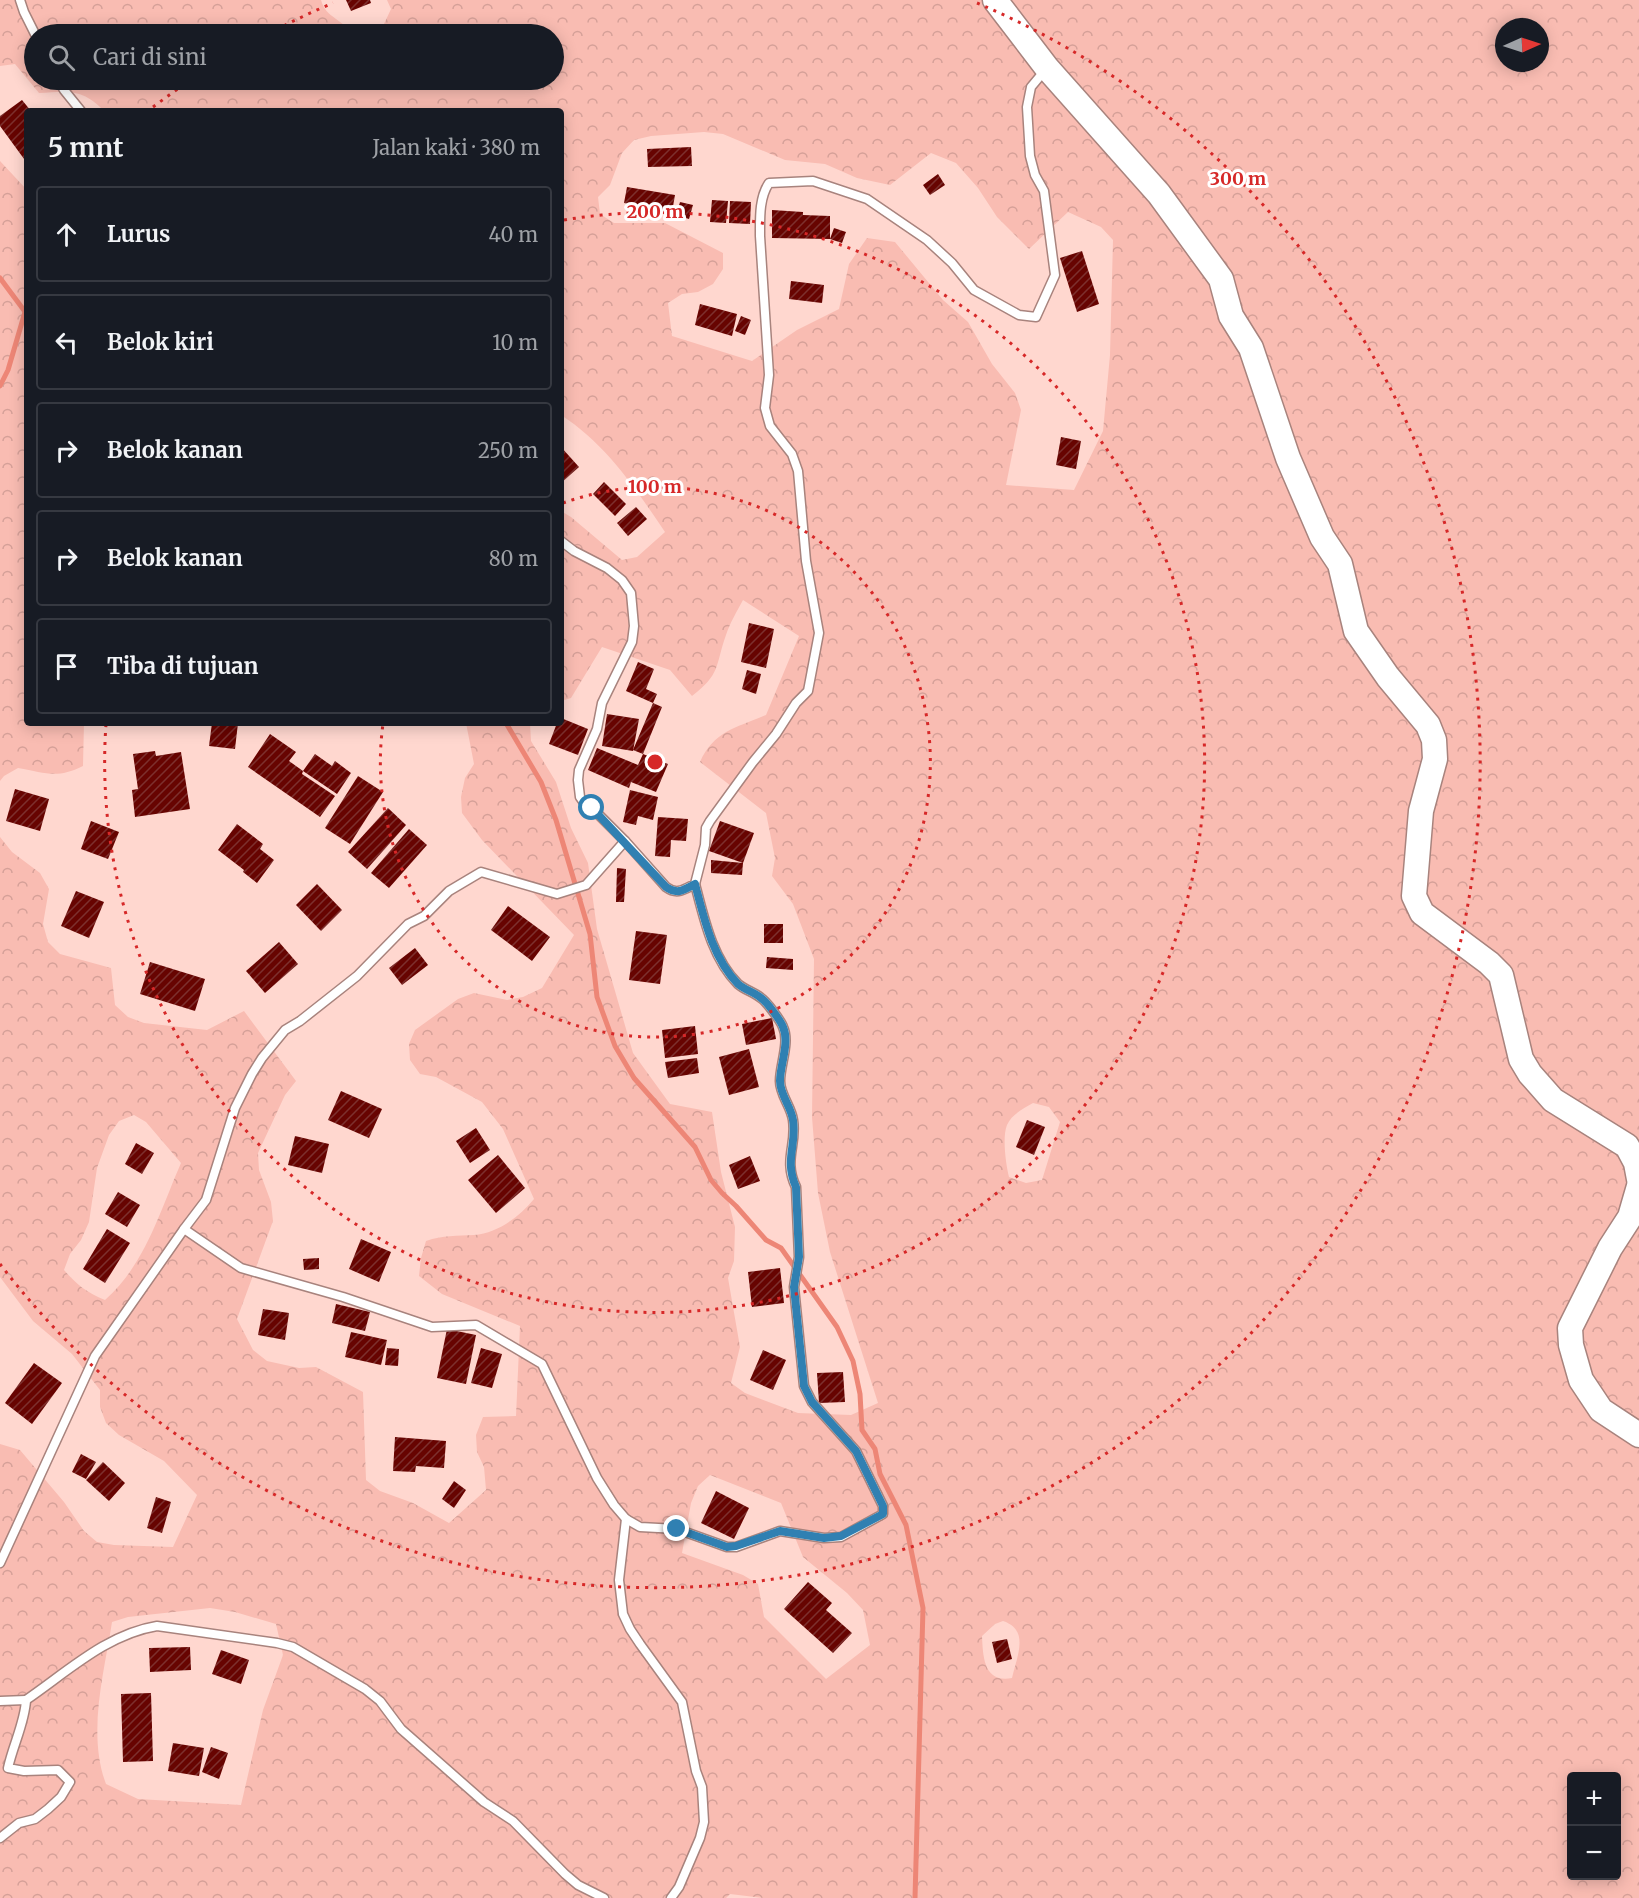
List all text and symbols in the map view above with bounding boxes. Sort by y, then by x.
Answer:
north arrow [1495,18,1549,72]
search box [24,24,564,90]
icon: search [45,41,78,74]
text: Cari di sini [93,43,207,71]
text: 5 mnt [48,131,123,164]
text: Jalan kaki · 380 m [372,135,540,160]
text: 300 m [1210,167,1266,190]
text: 200 m [627,200,683,223]
icon: ahead [50,218,83,251]
text: Lurus [107,220,170,248]
text: 40 m [488,222,538,247]
icon: left [50,326,83,359]
text: Belok kiri [107,328,214,356]
text: 10 m [492,330,538,355]
icon: right [50,434,83,467]
text: Belok kanan [107,436,243,464]
text: 250 m [478,438,538,463]
text: 100 m [628,475,682,498]
icon: right [50,542,83,575]
text: Belok kanan [107,544,243,572]
text: 80 m [489,546,538,571]
icon: arrive [50,650,83,683]
text: Tiba di tujuan [107,652,258,680]
centre of rings [645,752,665,772]
route start [578,794,604,820]
route end [663,1515,689,1541]
map controls [1567,1772,1621,1880]
button: + [1567,1772,1621,1826]
button: − [1567,1826,1621,1880]

